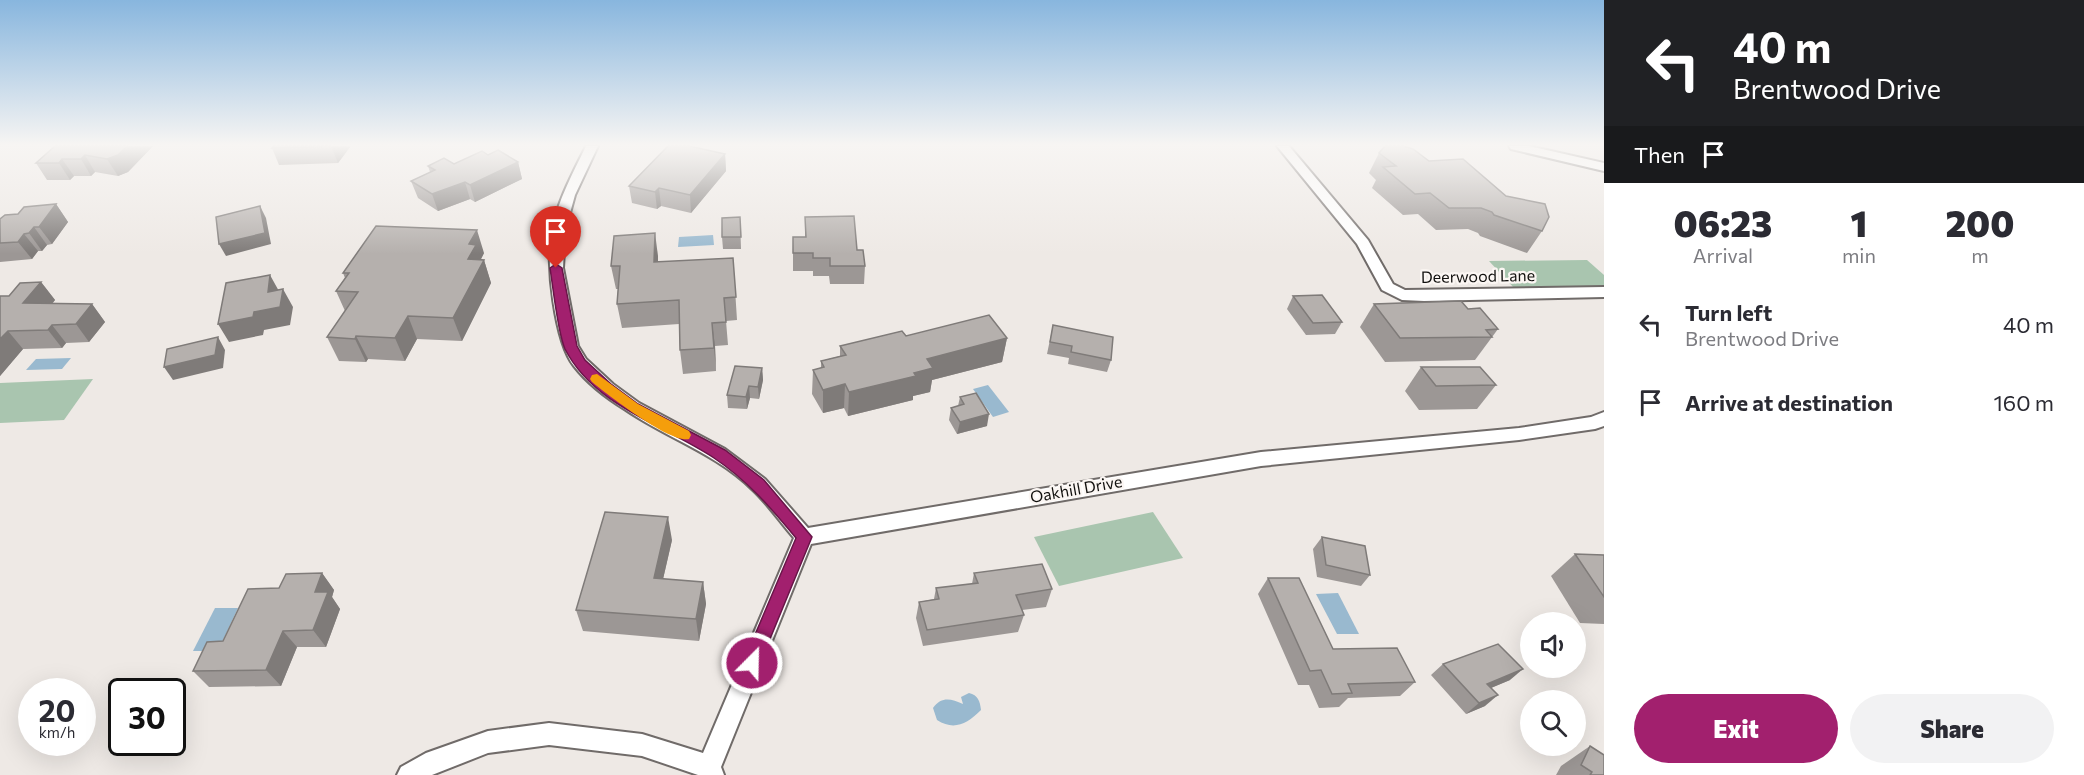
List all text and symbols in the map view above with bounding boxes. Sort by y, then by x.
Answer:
text: 40 m [1733,20,1831,72]
icon: left [1634,24,1712,102]
text: Brentwood Drive [1733,72,1941,105]
icon: arrive [1697,138,1730,171]
text: Then [1634,141,1685,168]
text: 06:23 [1674,200,1772,244]
text: 1 [1851,200,1867,244]
text: 200 [1946,200,2014,244]
pin [530,206,581,268]
icon: arrive [539,215,572,248]
text: Arrival [1693,243,1753,267]
text: min [1842,243,1876,267]
text: m [1971,243,1989,267]
street label: Deerwood Lane [1421,265,1535,286]
text: Turn left [1685,299,1772,326]
icon: left [1634,308,1667,341]
text: 40 m [2003,311,2054,338]
text: Brentwood Drive [1685,326,1839,350]
icon: arrive [1634,386,1667,419]
text: Arrive at destination [1685,389,1893,416]
text: 160 m [1993,389,2054,416]
street label: Oakhill Drive [1028,471,1123,506]
map controls [1520,612,1586,756]
button: sound [1520,612,1586,678]
position arrow [720,631,784,695]
speed limit sign: 30 [108,678,186,756]
button: search [1520,690,1586,756]
text: 20 [39,691,75,728]
button: Exit [1634,694,1838,763]
button: Share [1850,694,2054,763]
text: km/h [39,723,75,741]

